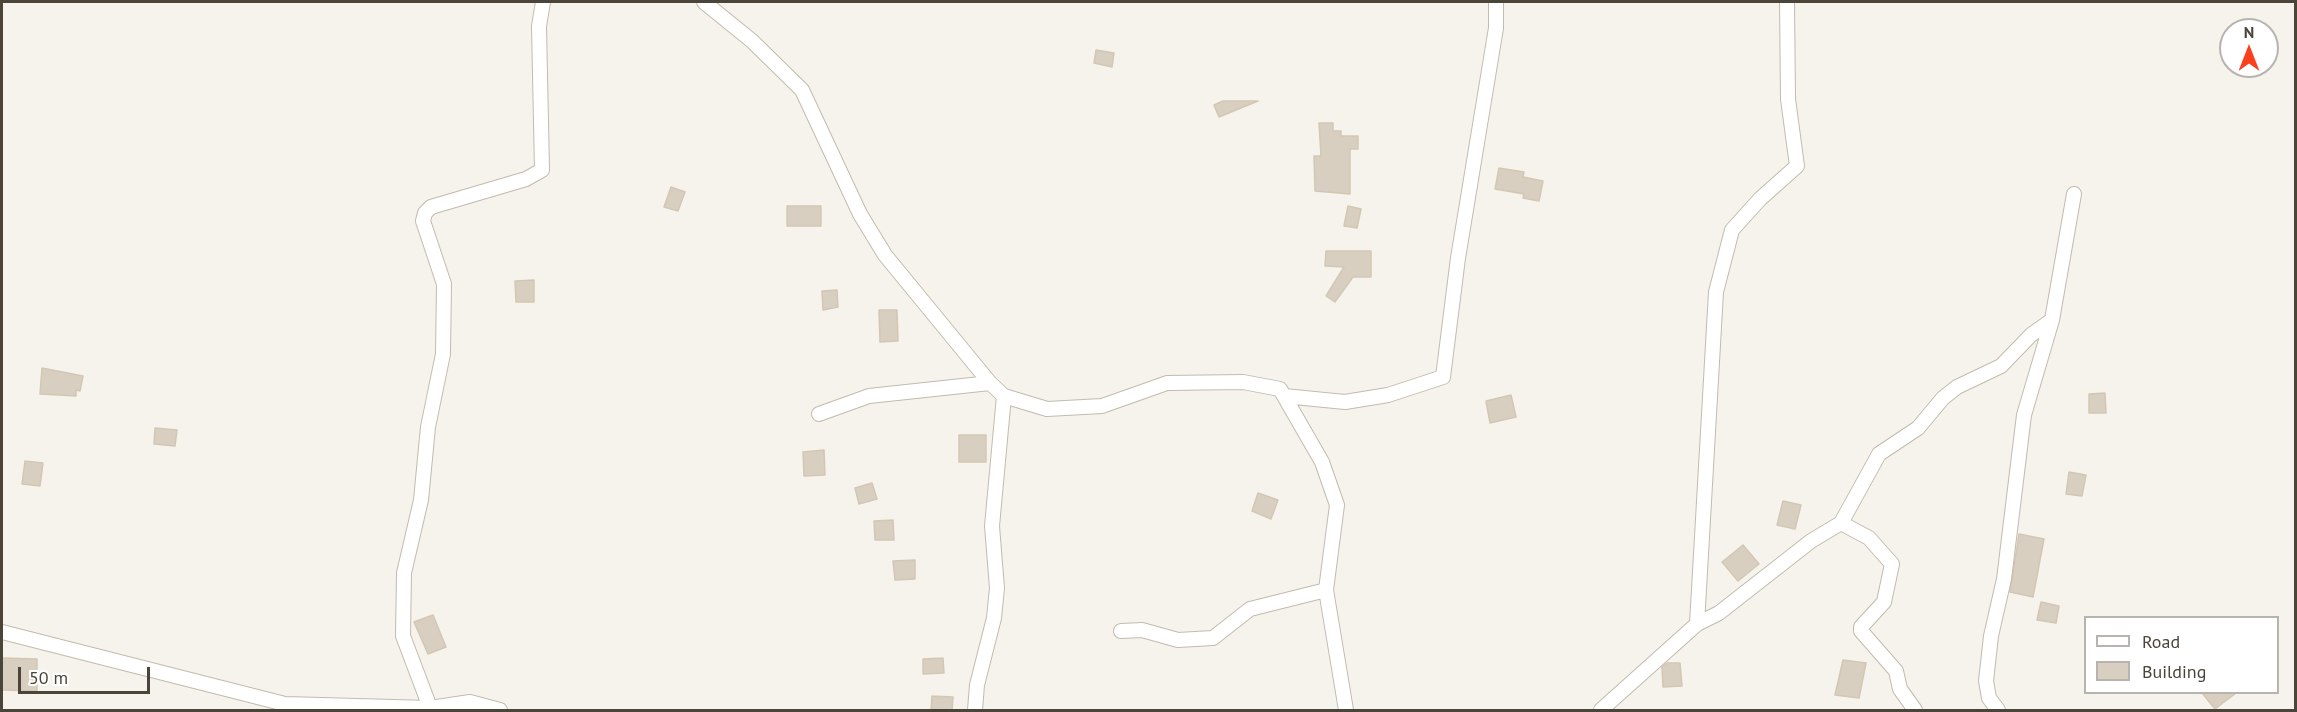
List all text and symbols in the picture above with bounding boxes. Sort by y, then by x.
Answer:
north arrow [2219,18,2279,78]
text: N [2244,22,2254,42]
legend [2084,616,2279,694]
text: Road [2142,630,2180,653]
scale bar [21,655,153,693]
text: Building [2142,660,2206,683]
text: 50 m [29,666,68,689]

